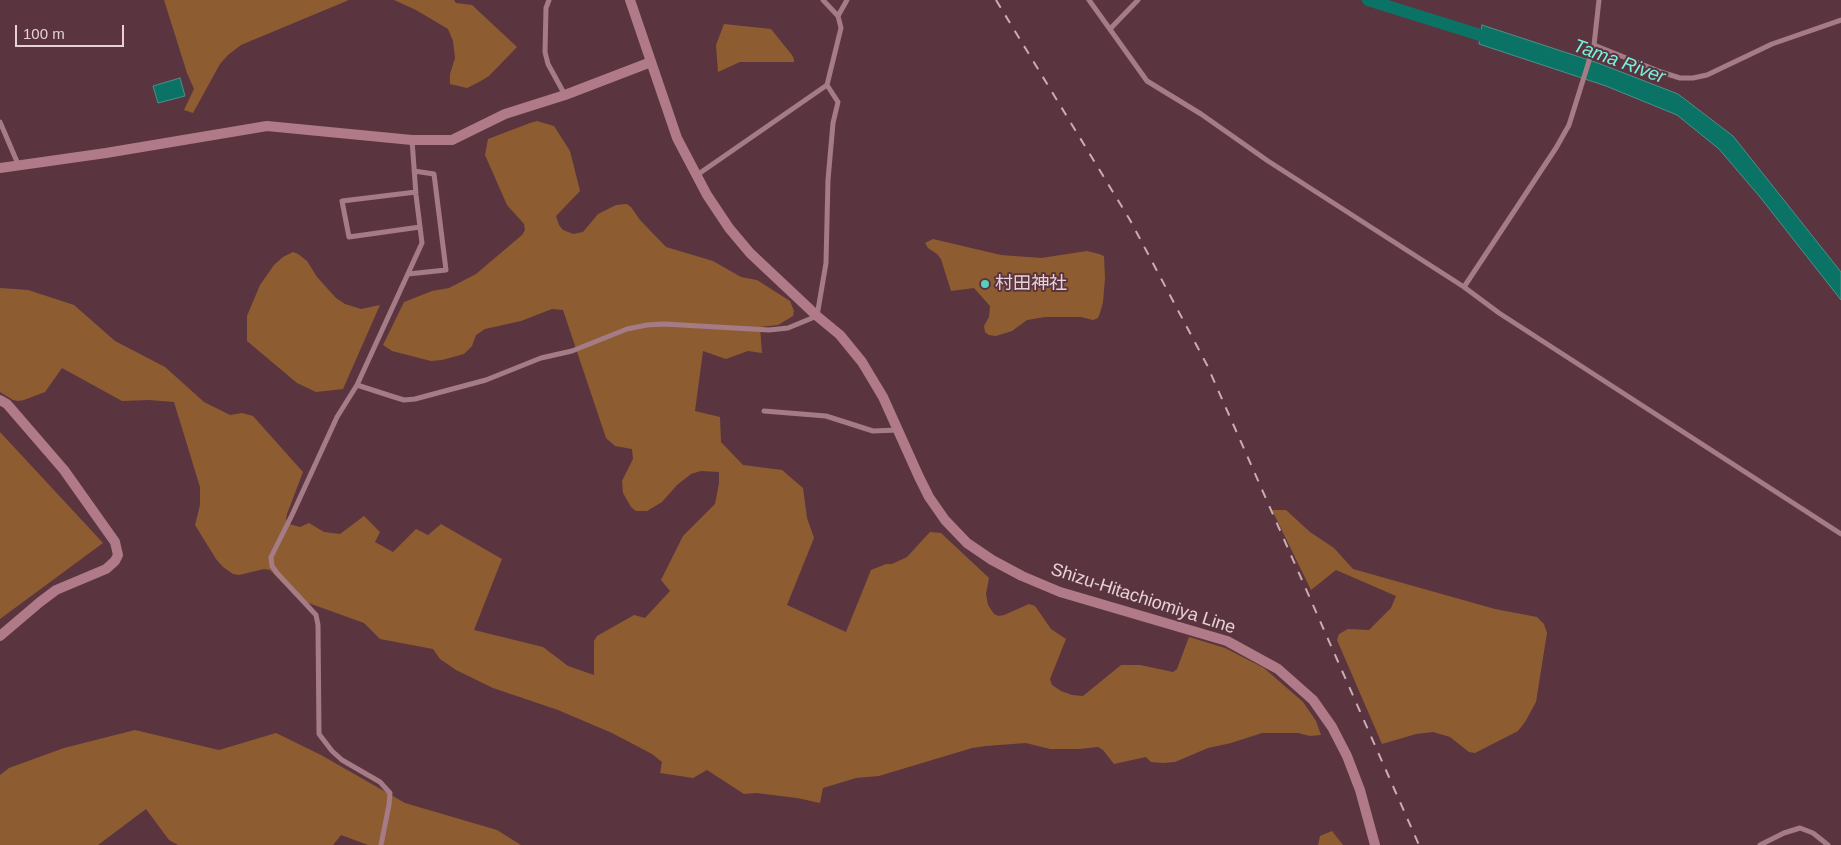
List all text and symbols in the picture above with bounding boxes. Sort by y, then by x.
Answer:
scale bar [18,15,126,47]
text: 100 m [23,25,65,42]
water label: Tama River [1570,35,1668,89]
place label: 村田神社 [995,273,1067,295]
marker: 村田神社 [979,278,991,290]
street label: Shizu-Hitachiomiya Line [1048,559,1238,639]

